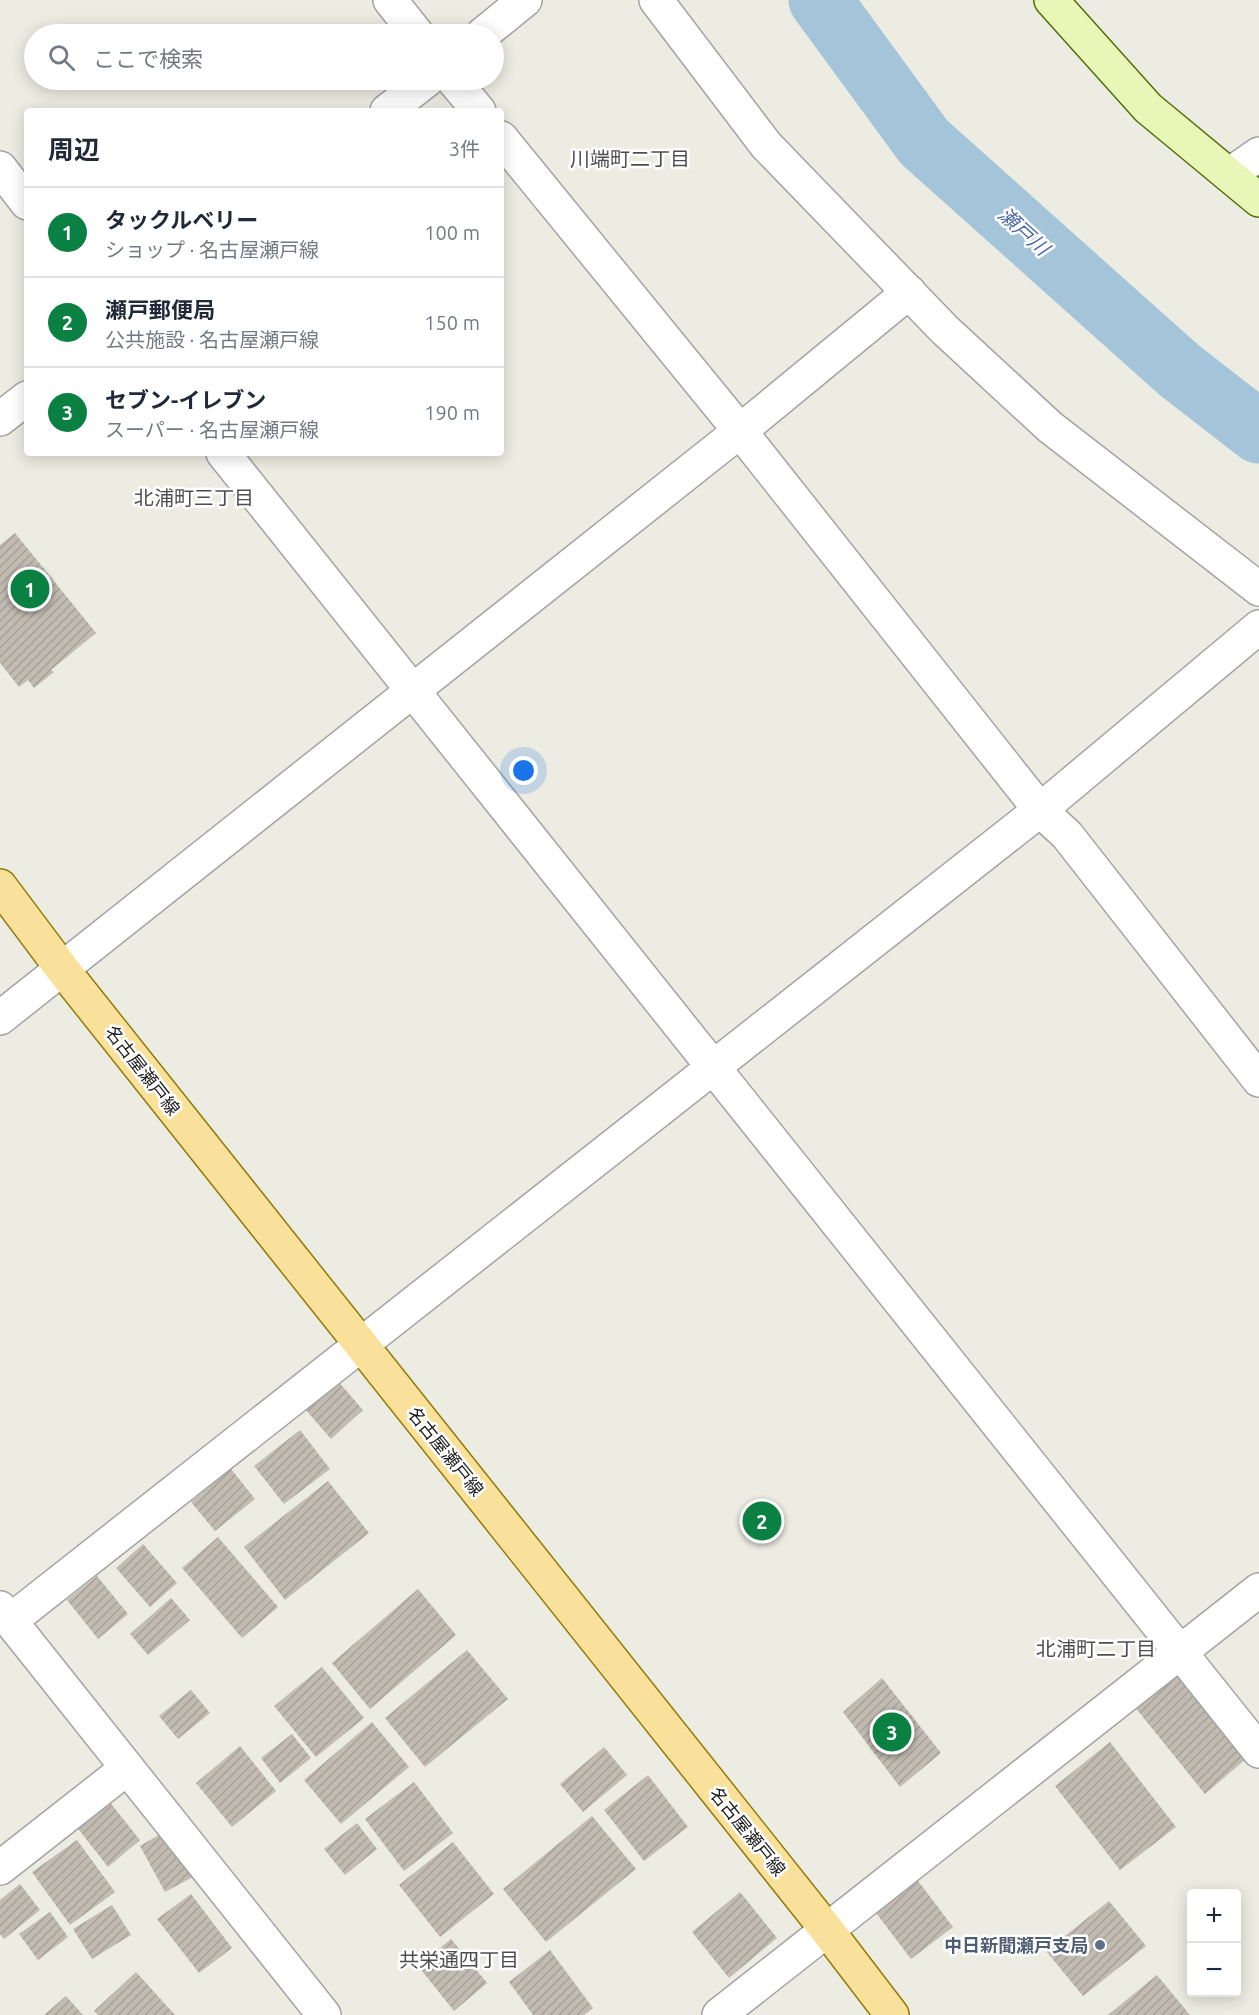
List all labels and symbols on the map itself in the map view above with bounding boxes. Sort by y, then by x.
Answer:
district label: 川端町二丁目 [570,147,690,170]
water label: 瀬戸川 [994,202,1055,261]
district label: 北浦町三丁目 [134,486,254,509]
pin: 1 [10,566,50,612]
your location [509,756,538,785]
street label: 名古屋瀬戸線 [102,1021,184,1119]
street label: 名古屋瀬戸線 [404,1403,488,1499]
pin: 2 [742,1498,782,1544]
district label: 北浦町二丁目 [1036,1637,1156,1660]
pin: 3 [872,1710,912,1754]
street label: 名古屋瀬戸線 [706,1783,790,1879]
place label: 中日新聞瀬戸支局 [944,1935,1088,1955]
marker: 中日新聞瀬戸支局 [1093,1938,1107,1952]
district label: 共栄通四丁目 [399,1948,519,1971]

